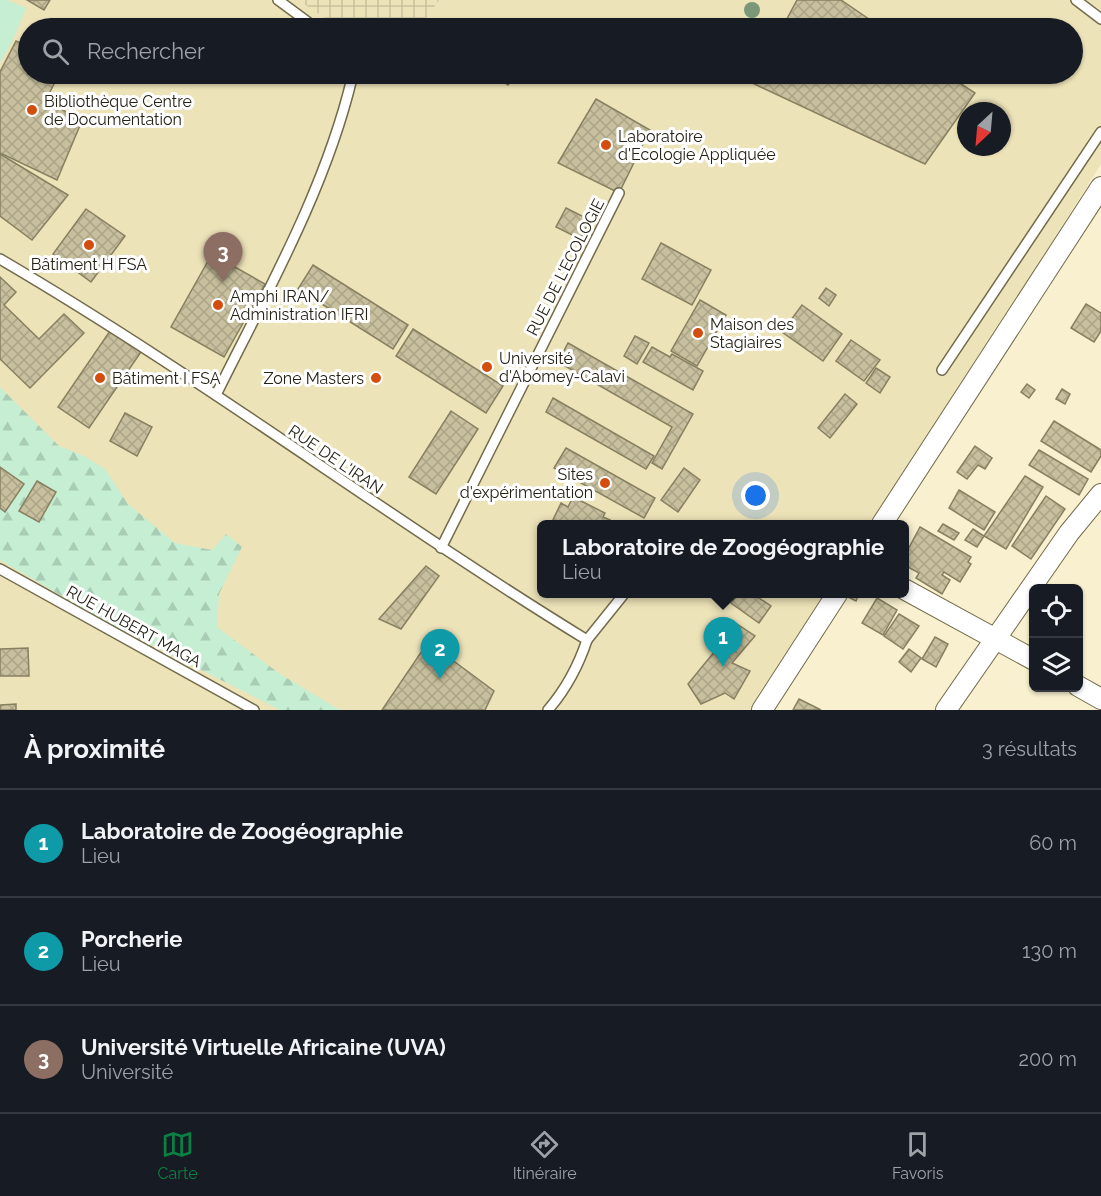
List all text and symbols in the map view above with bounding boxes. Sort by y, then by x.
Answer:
search box [18,18,1083,84]
icon: search [39,35,72,68]
text: Rechercher [87,38,205,64]
place label: Bibliothèque Centre de Documentation [44,92,192,129]
north arrow [957,102,1011,156]
marker: Bibliothèque Centre de Documentation [25,103,39,117]
place label: Laboratoire d'Ecologie Appliquée [618,127,776,164]
marker: Laboratoire d'Ecologie Appliquée [599,138,613,152]
street label: RUE DE L'ECOLOGIE [523,195,608,339]
pin: 3 [204,232,242,282]
marker: Bâtiment H FSA [82,238,96,252]
place label: Bâtiment H FSA [31,255,147,274]
place label: Amphi IRAN/ Administration IFRI [230,287,368,324]
marker: Amphi IRAN/ Administration IFRI [211,298,225,312]
place label: Maison des Stagiaires [710,315,794,352]
marker: Maison des Stagiaires [691,326,705,340]
place label: Université d'Abomey-Calavi [499,349,625,386]
marker: Université d'Abomey-Calavi [480,360,494,374]
place label: Bâtiment I FSA [112,369,221,388]
place label: Zone Masters [264,369,364,388]
marker: Bâtiment I FSA [93,371,107,385]
marker: Zone Masters [369,371,383,385]
street label: RUE DE L'IRAN [285,421,387,498]
place label: Sites d'expérimentation [460,465,593,502]
marker: Sites d'expérimentation [598,476,612,490]
your location [741,481,770,510]
popup [537,520,909,598]
text: Laboratoire de Zoogéographie [562,534,884,560]
text: Lieu [562,560,602,584]
street label: RUE HUBERT MAGA [63,582,205,671]
map controls [1029,584,1083,692]
button: locate [1029,584,1083,638]
pin: 1 [704,618,742,667]
pin: 2 [420,630,460,679]
button: layers [1029,638,1083,692]
text: À proximité [24,734,165,764]
text: 3 résultats [982,737,1077,761]
text: Laboratoire de Zoogéographie [81,818,403,844]
text: 1 [39,831,48,855]
text: 60 m [1029,831,1077,855]
text: Lieu [81,844,121,868]
text: Porcherie [81,926,182,952]
text: 2 [38,939,49,963]
text: 130 m [1022,939,1077,963]
text: Lieu [81,952,121,976]
text: Université Virtuelle Africaine (UVA) [81,1034,446,1060]
text: 3 [38,1047,49,1071]
text: 200 m [1019,1047,1077,1071]
text: Université [81,1060,173,1084]
tab: Carte [158,1128,198,1183]
tab: Itinéraire [513,1128,577,1183]
tab: Favoris [892,1128,943,1183]

